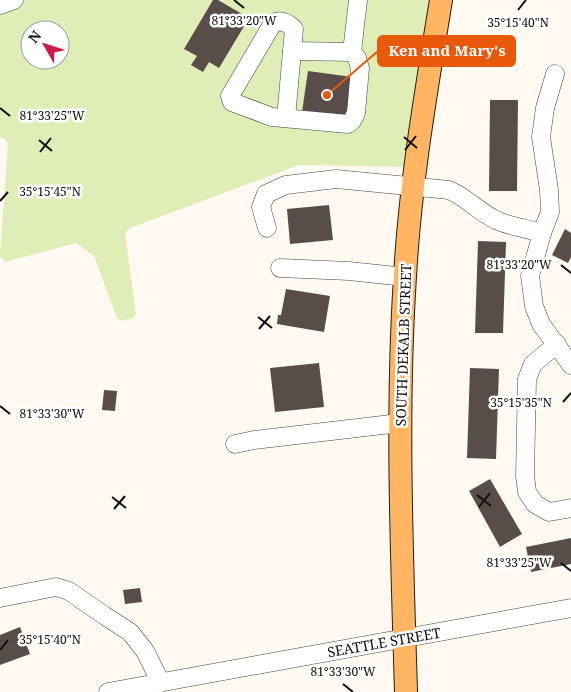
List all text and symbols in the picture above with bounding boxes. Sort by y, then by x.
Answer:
text: 81°33'20"W [211,12,277,29]
text: 35°15'40"N [487,14,549,31]
north arrow [20,20,70,70]
text: N [24,26,45,47]
callout: Ken and Mary's [378,36,515,66]
text: Ken and Mary's [388,40,506,60]
text: 81°33'25"W [19,107,85,124]
text: 35°15'45"N [19,183,81,200]
text: 81°33'20"W [486,256,552,273]
street label: SOUTH DEKALB STREET [391,263,415,427]
text: 35°15'35"N [490,394,552,411]
text: 81°33'30"W [19,405,85,422]
text: 81°33'25"W [486,554,552,571]
street label: SEATTLE STREET [326,623,443,661]
text: 35°15'40"N [19,631,81,648]
text: 81°33'30"W [310,663,376,680]

